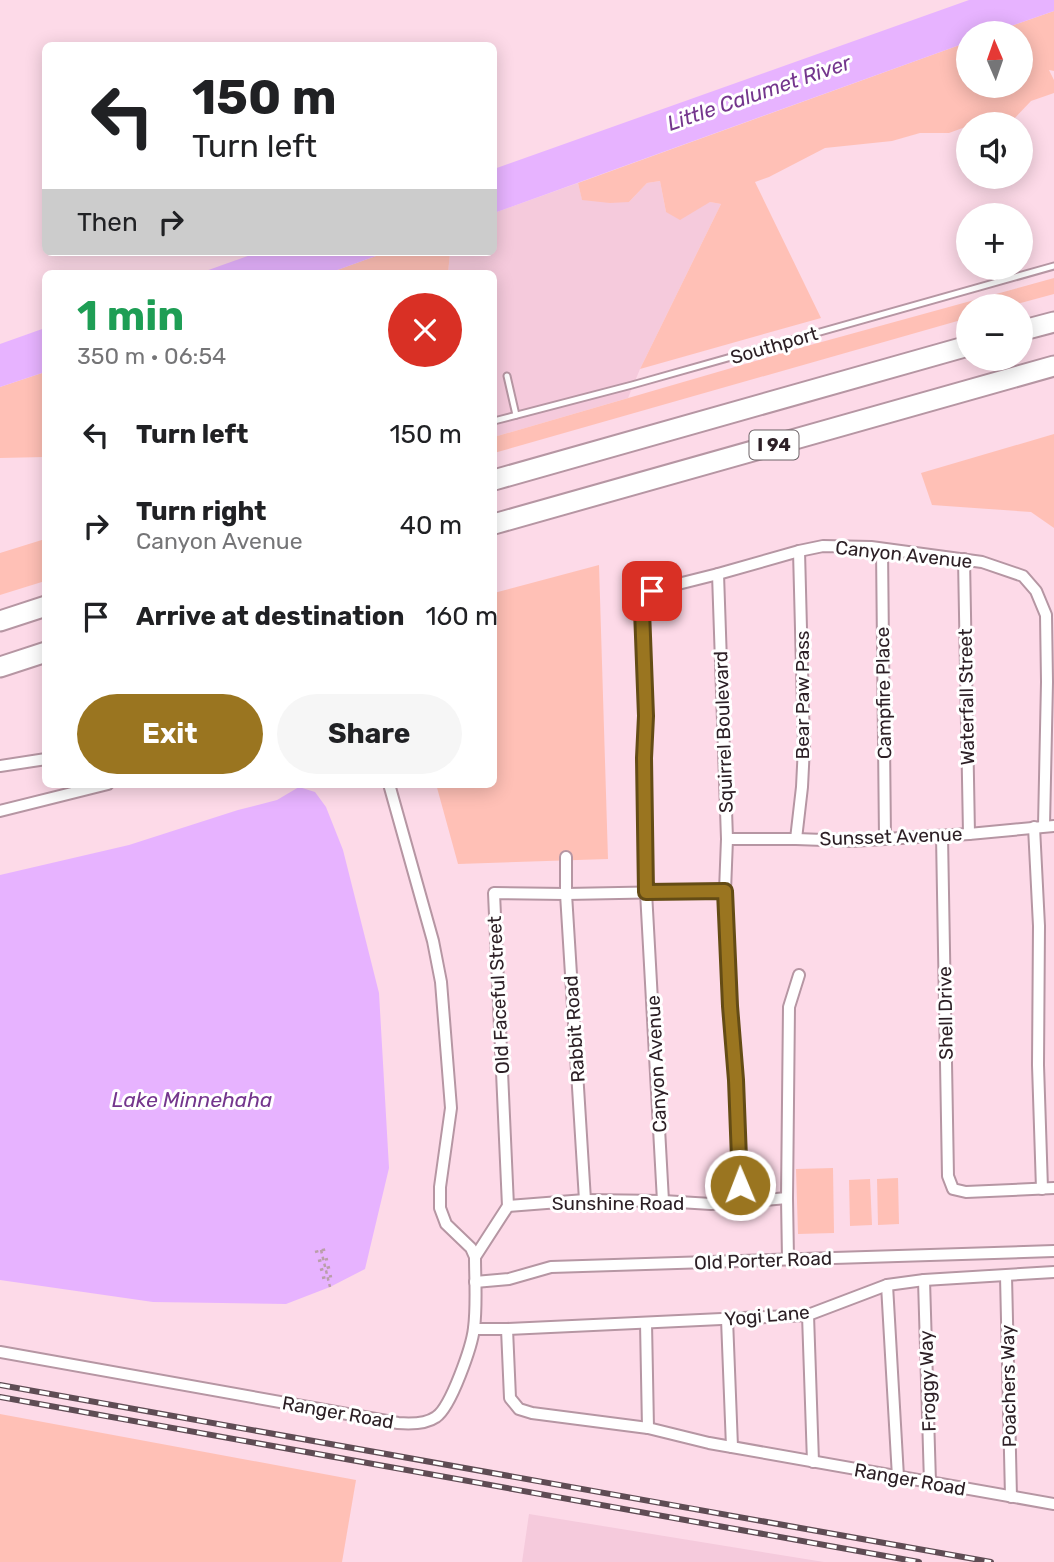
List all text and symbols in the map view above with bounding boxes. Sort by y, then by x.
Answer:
north arrow [956,21,1032,98]
map controls [956,21,1033,371]
water label: Little Calumet River [664,49,855,136]
text: 150 m [192,68,337,126]
icon: left [77,70,168,161]
button: sound [956,112,1033,189]
text: Turn left [192,127,317,165]
icon: right [152,203,190,241]
button: + [956,203,1033,280]
text: Then [77,207,138,238]
text: 1 min [77,291,184,341]
button: close [388,293,462,367]
button: − [956,294,1033,371]
street label: Southport [728,322,821,369]
text: 350 m · 06:54 [77,342,226,370]
icon: left [77,416,115,454]
text: Turn left [136,419,248,450]
text: 150 m [389,419,462,450]
road number: I 94 [750,430,798,460]
text: Turn right [136,496,266,527]
icon: right [77,507,115,545]
text: 40 m [400,510,462,541]
text: Canyon Avenue [136,527,303,555]
street label: Canyon Avenue [834,536,974,573]
pin [622,561,682,621]
icon: arrive [633,572,671,610]
icon: arrive [77,598,115,636]
text: Arrive at destination [136,601,404,632]
text: 160 m [425,601,498,632]
street label: Campfire Place [871,627,896,759]
street label: Waterfall Street [954,628,979,766]
street label: Bear Paw Pass [791,630,814,760]
street label: Squirrel Boulevard [709,650,738,813]
button: Exit [77,694,263,774]
button: Share [277,694,462,774]
street label: Sunsset Avenue [819,823,963,850]
street label: Old Faceful Street [483,915,514,1075]
street label: Shell Drive [933,966,958,1060]
street label: Rabbit Road [559,975,590,1083]
street label: Canyon Avenue [641,995,672,1133]
water label: Lake Minnehaha [112,1087,272,1112]
position arrow [703,1148,777,1222]
street label: Sunshine Road [552,1192,684,1215]
street label: Old Porter Road [694,1247,832,1274]
street label: Yogi Lane [723,1300,811,1331]
street label: Poachers Way [996,1324,1021,1448]
street label: Froggy Way [914,1330,941,1432]
street label: Ranger Road [280,1391,396,1434]
street label: Ranger Road [852,1458,968,1501]

